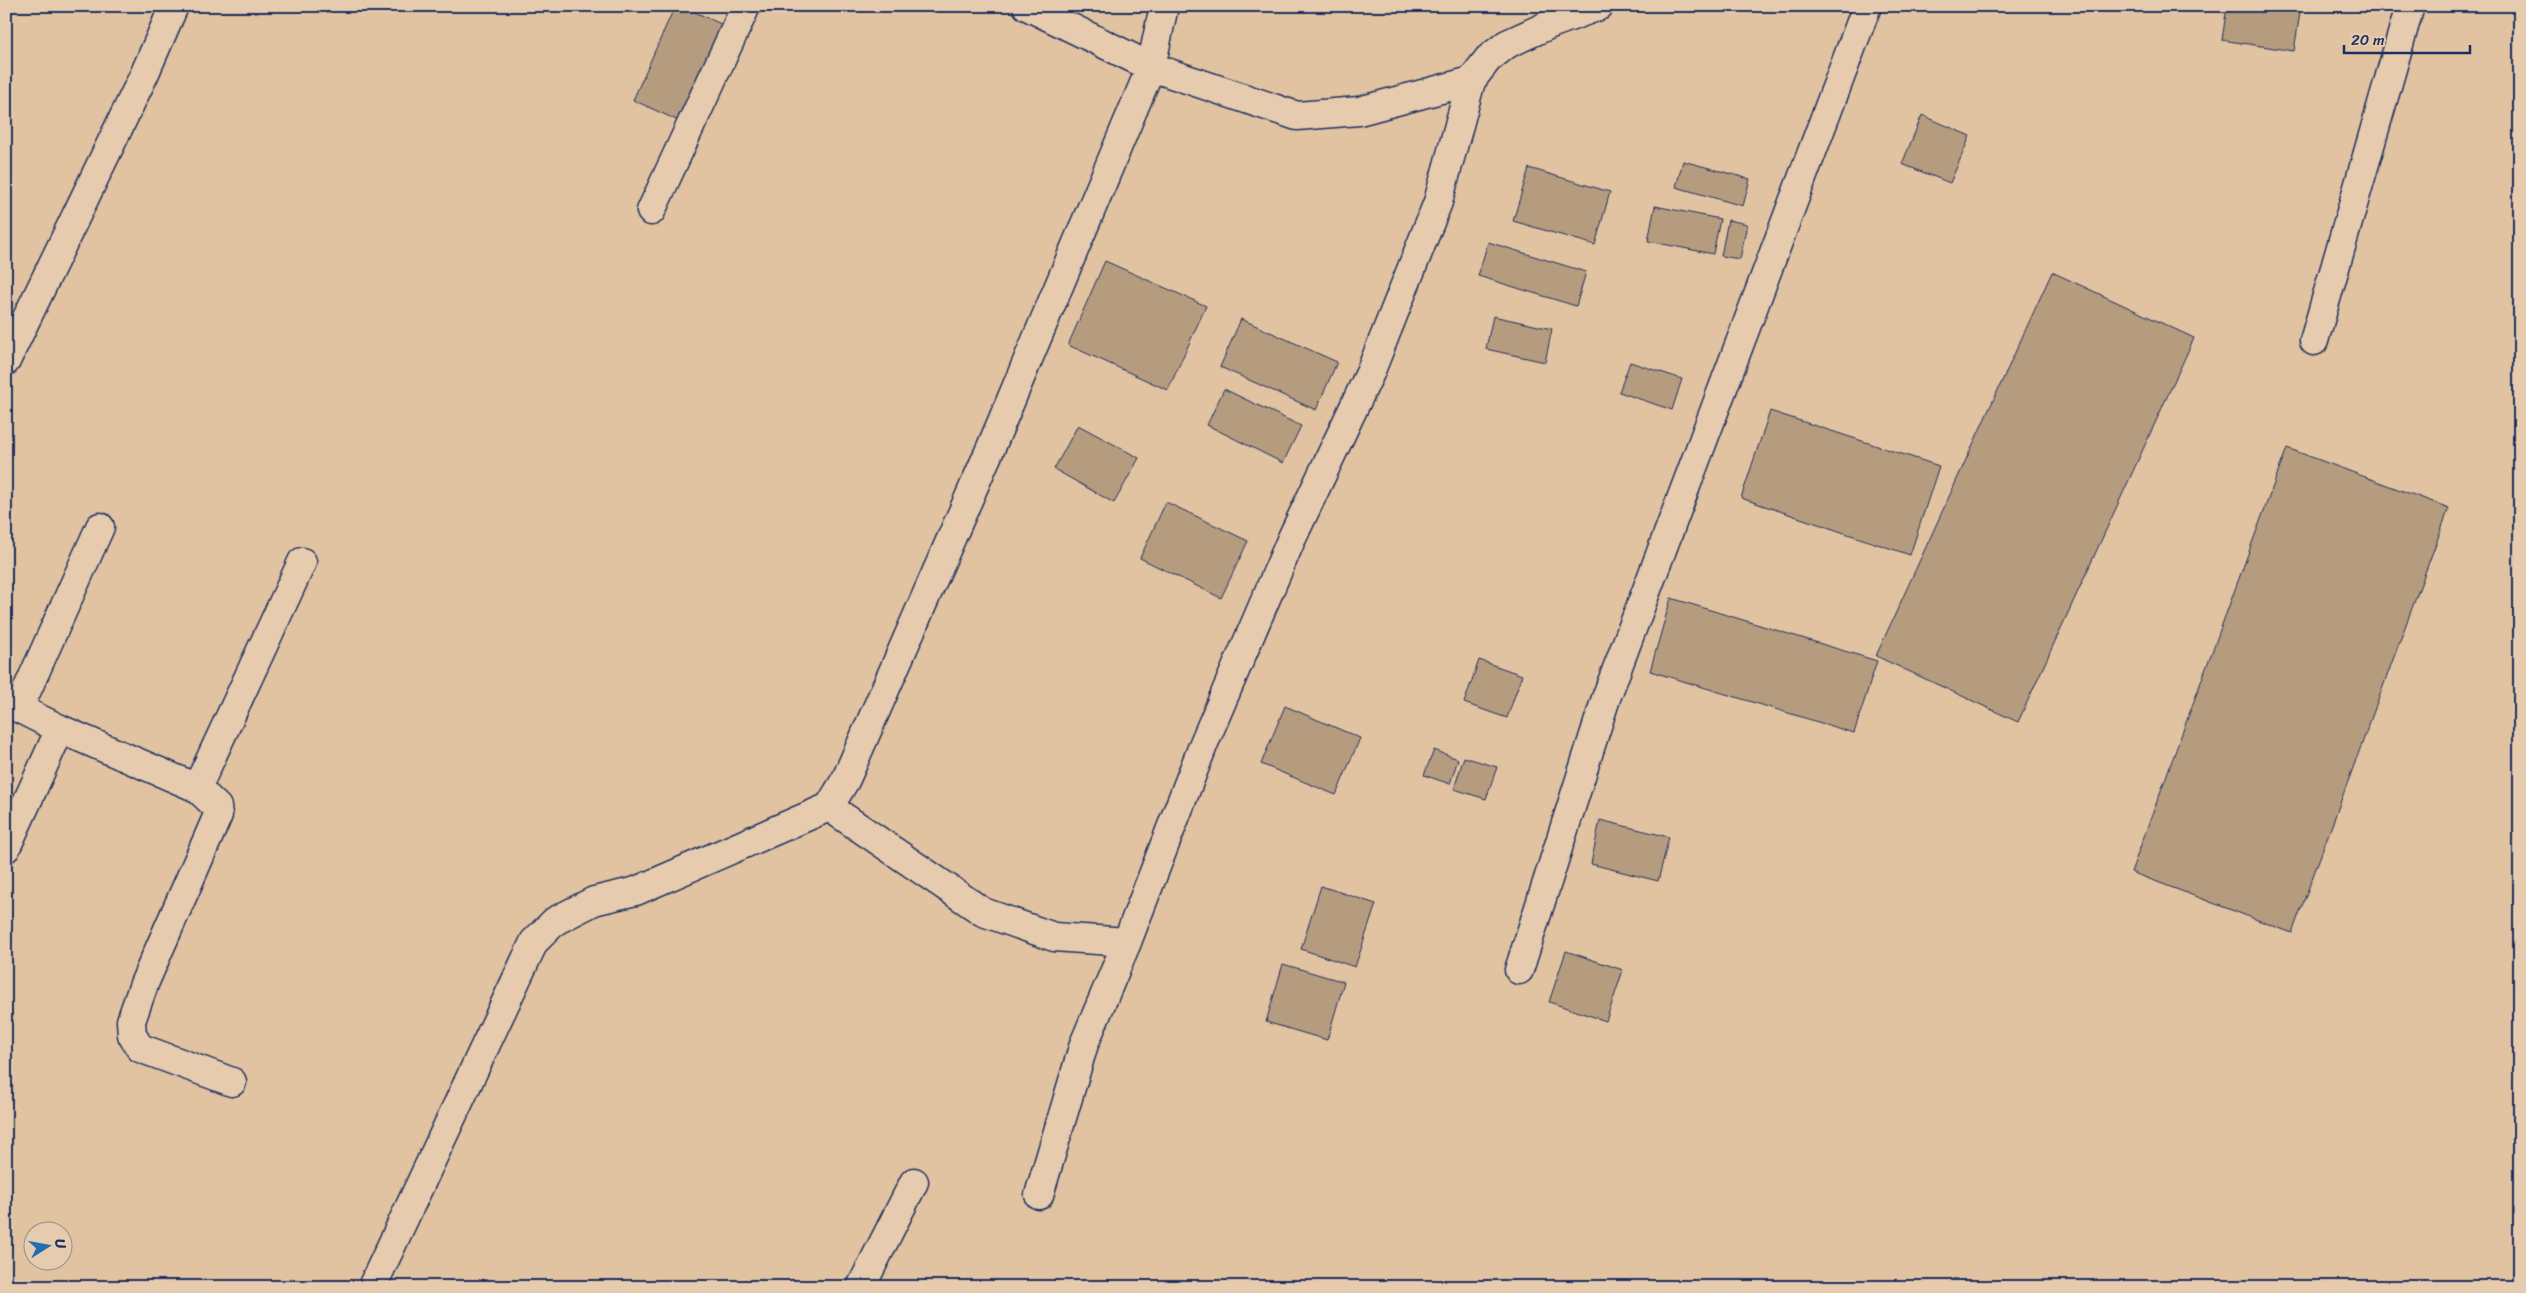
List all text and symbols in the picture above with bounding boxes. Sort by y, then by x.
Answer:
scale bar [2344,22,2470,54]
text: 20 m [2351,27,2385,53]
north arrow [22,1220,72,1270]
text: U [47,1237,74,1251]

